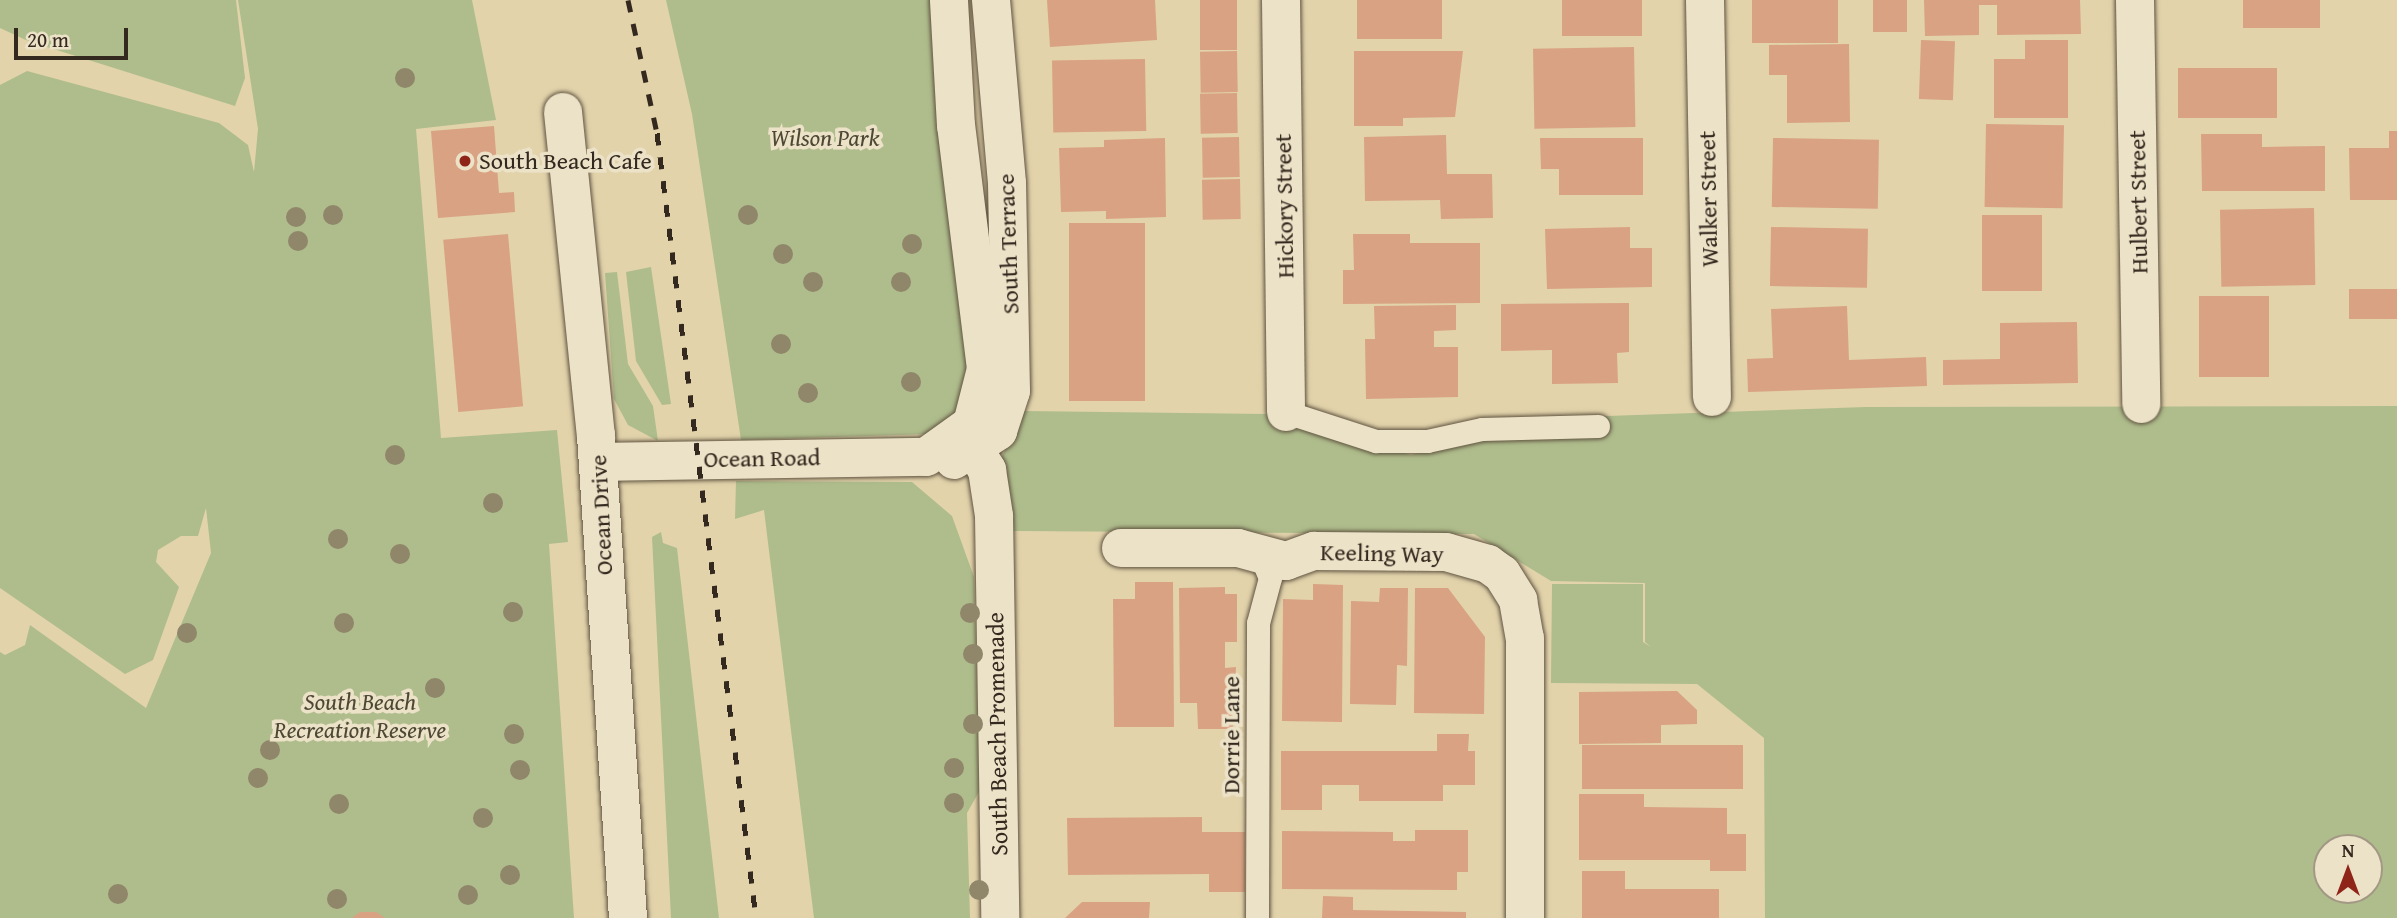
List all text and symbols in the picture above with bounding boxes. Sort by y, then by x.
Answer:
scale bar [18,14,131,58]
text: 20 m [27,24,69,55]
park label: Wilson Park [770,124,880,152]
street label: Hulbert Street [2122,130,2154,274]
street label: Walker Street [1692,131,1724,267]
street label: Hickory Street [1268,133,1300,279]
place label: South Beach Cafe [479,147,652,175]
marker: South Beach Cafe [457,153,473,169]
street label: South Terrace [991,173,1025,315]
street label: Ocean Road [703,443,821,473]
street label: Ocean Drive [583,454,619,576]
street label: Keeling Way [1320,538,1444,568]
street label: South Beach Promenade [980,612,1014,856]
street label: Dorrie Lane [1217,676,1245,794]
park label: South Beach Recreation Reserve [274,688,446,744]
north arrow [2313,834,2383,904]
text: N [2342,836,2354,864]

